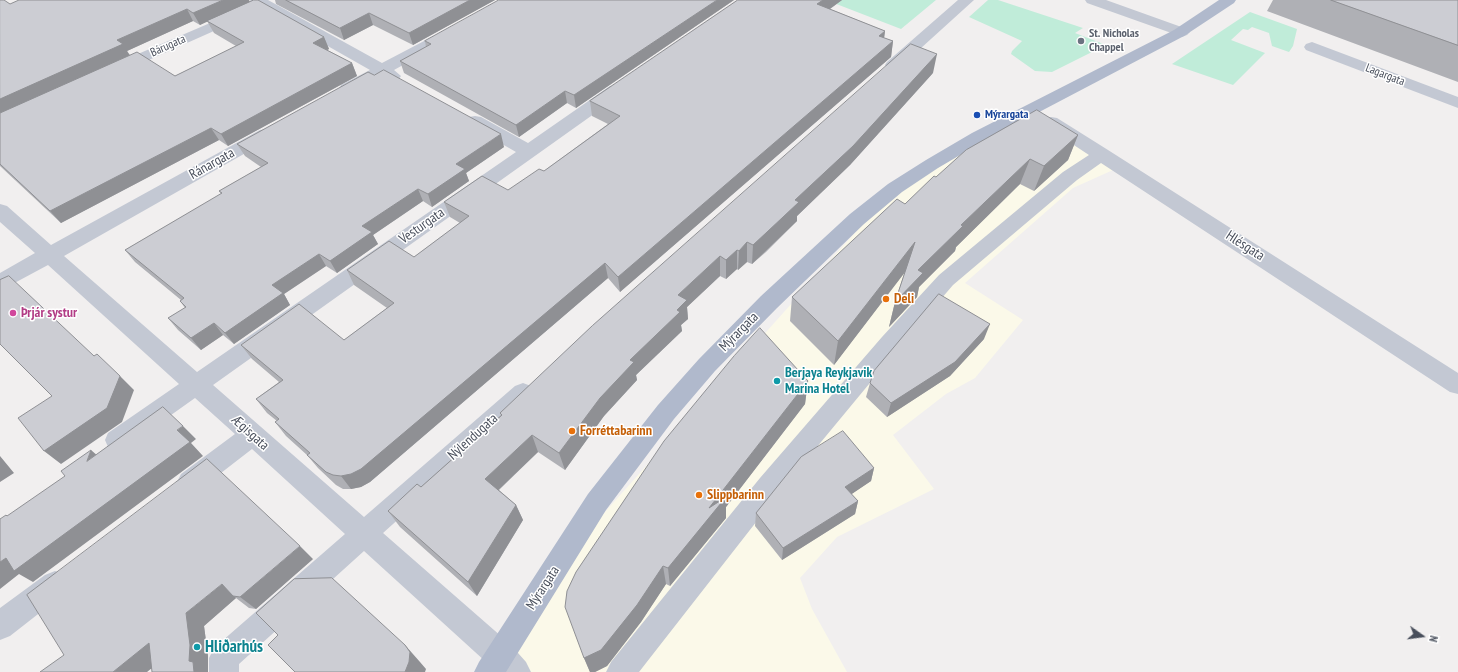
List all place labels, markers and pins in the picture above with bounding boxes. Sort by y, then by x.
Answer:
place label: St. Nicholas Chappel [1089,27,1139,55]
marker: St. Nicholas Chappel [1076,36,1086,46]
place label: Mýrargata [985,108,1028,122]
marker: Mýrargata [972,110,982,120]
place label: Deli [894,291,914,307]
marker: Deli [881,294,891,304]
place label: Þrjár systur [21,305,77,321]
marker: Þrjár systur [8,308,18,318]
place label: Berjaya Reykjavik Marina Hotel [785,365,872,398]
marker: Berjaya Reykjavik Marina Hotel [772,376,782,386]
place label: Forréttabarinn [580,423,652,439]
marker: Forréttabarinn [567,426,577,436]
place label: Slippbarinn [707,487,764,503]
marker: Slippbarinn [694,490,704,500]
place label: Hliðarhús [205,637,263,657]
marker: Hliðarhús [192,642,202,652]

